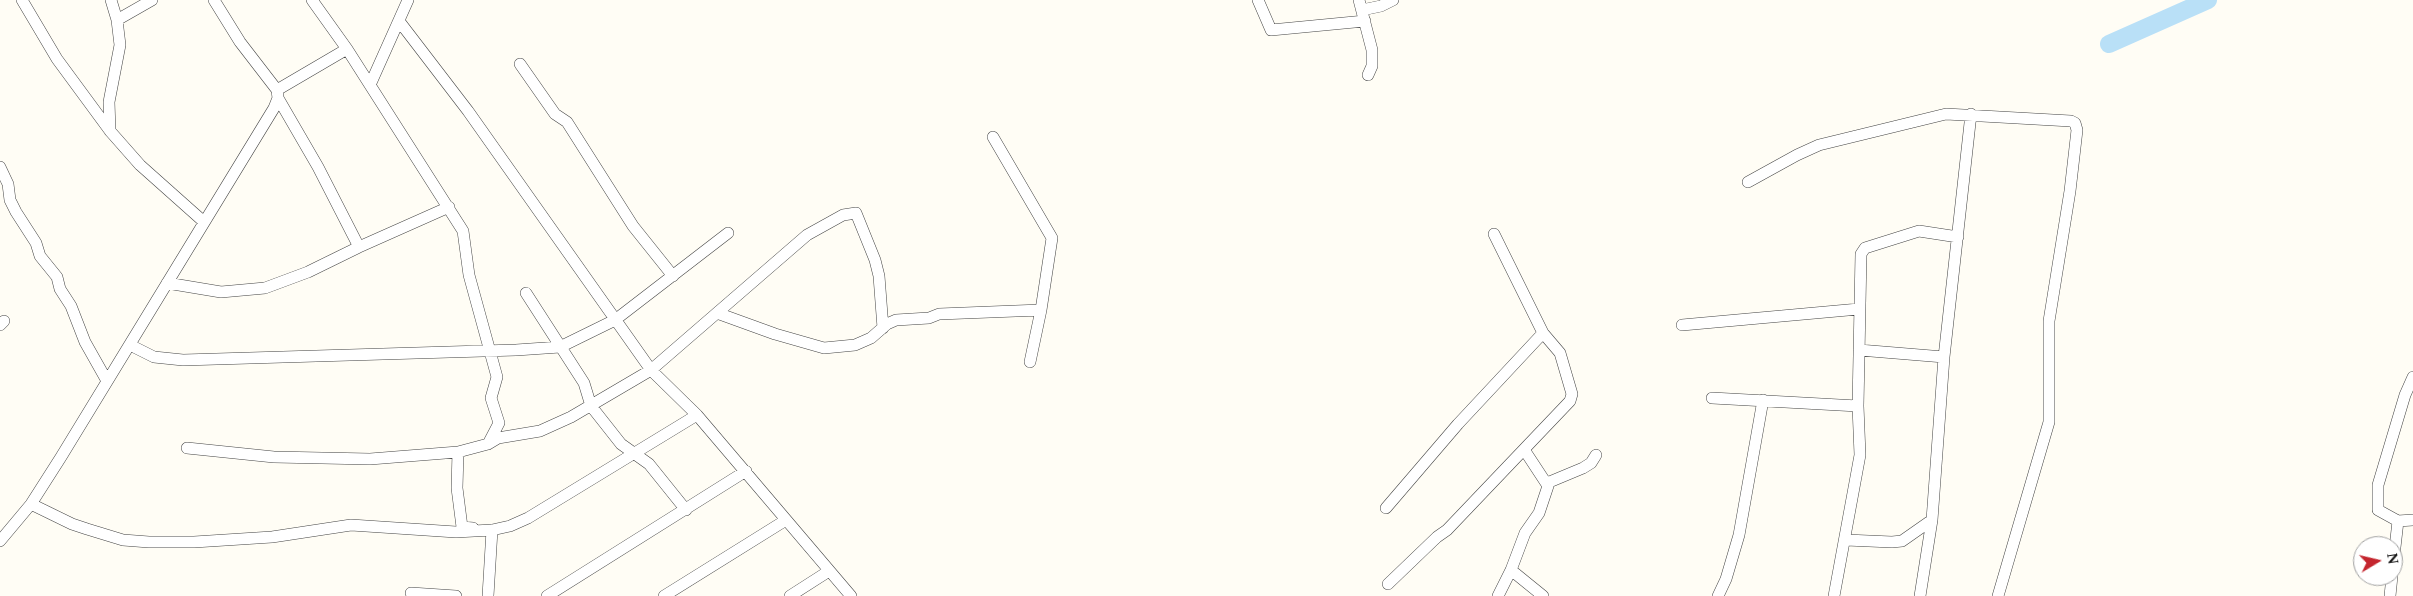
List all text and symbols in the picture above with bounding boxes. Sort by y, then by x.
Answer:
north arrow [2353,536,2403,586]
text: N [2381,551,2404,566]

